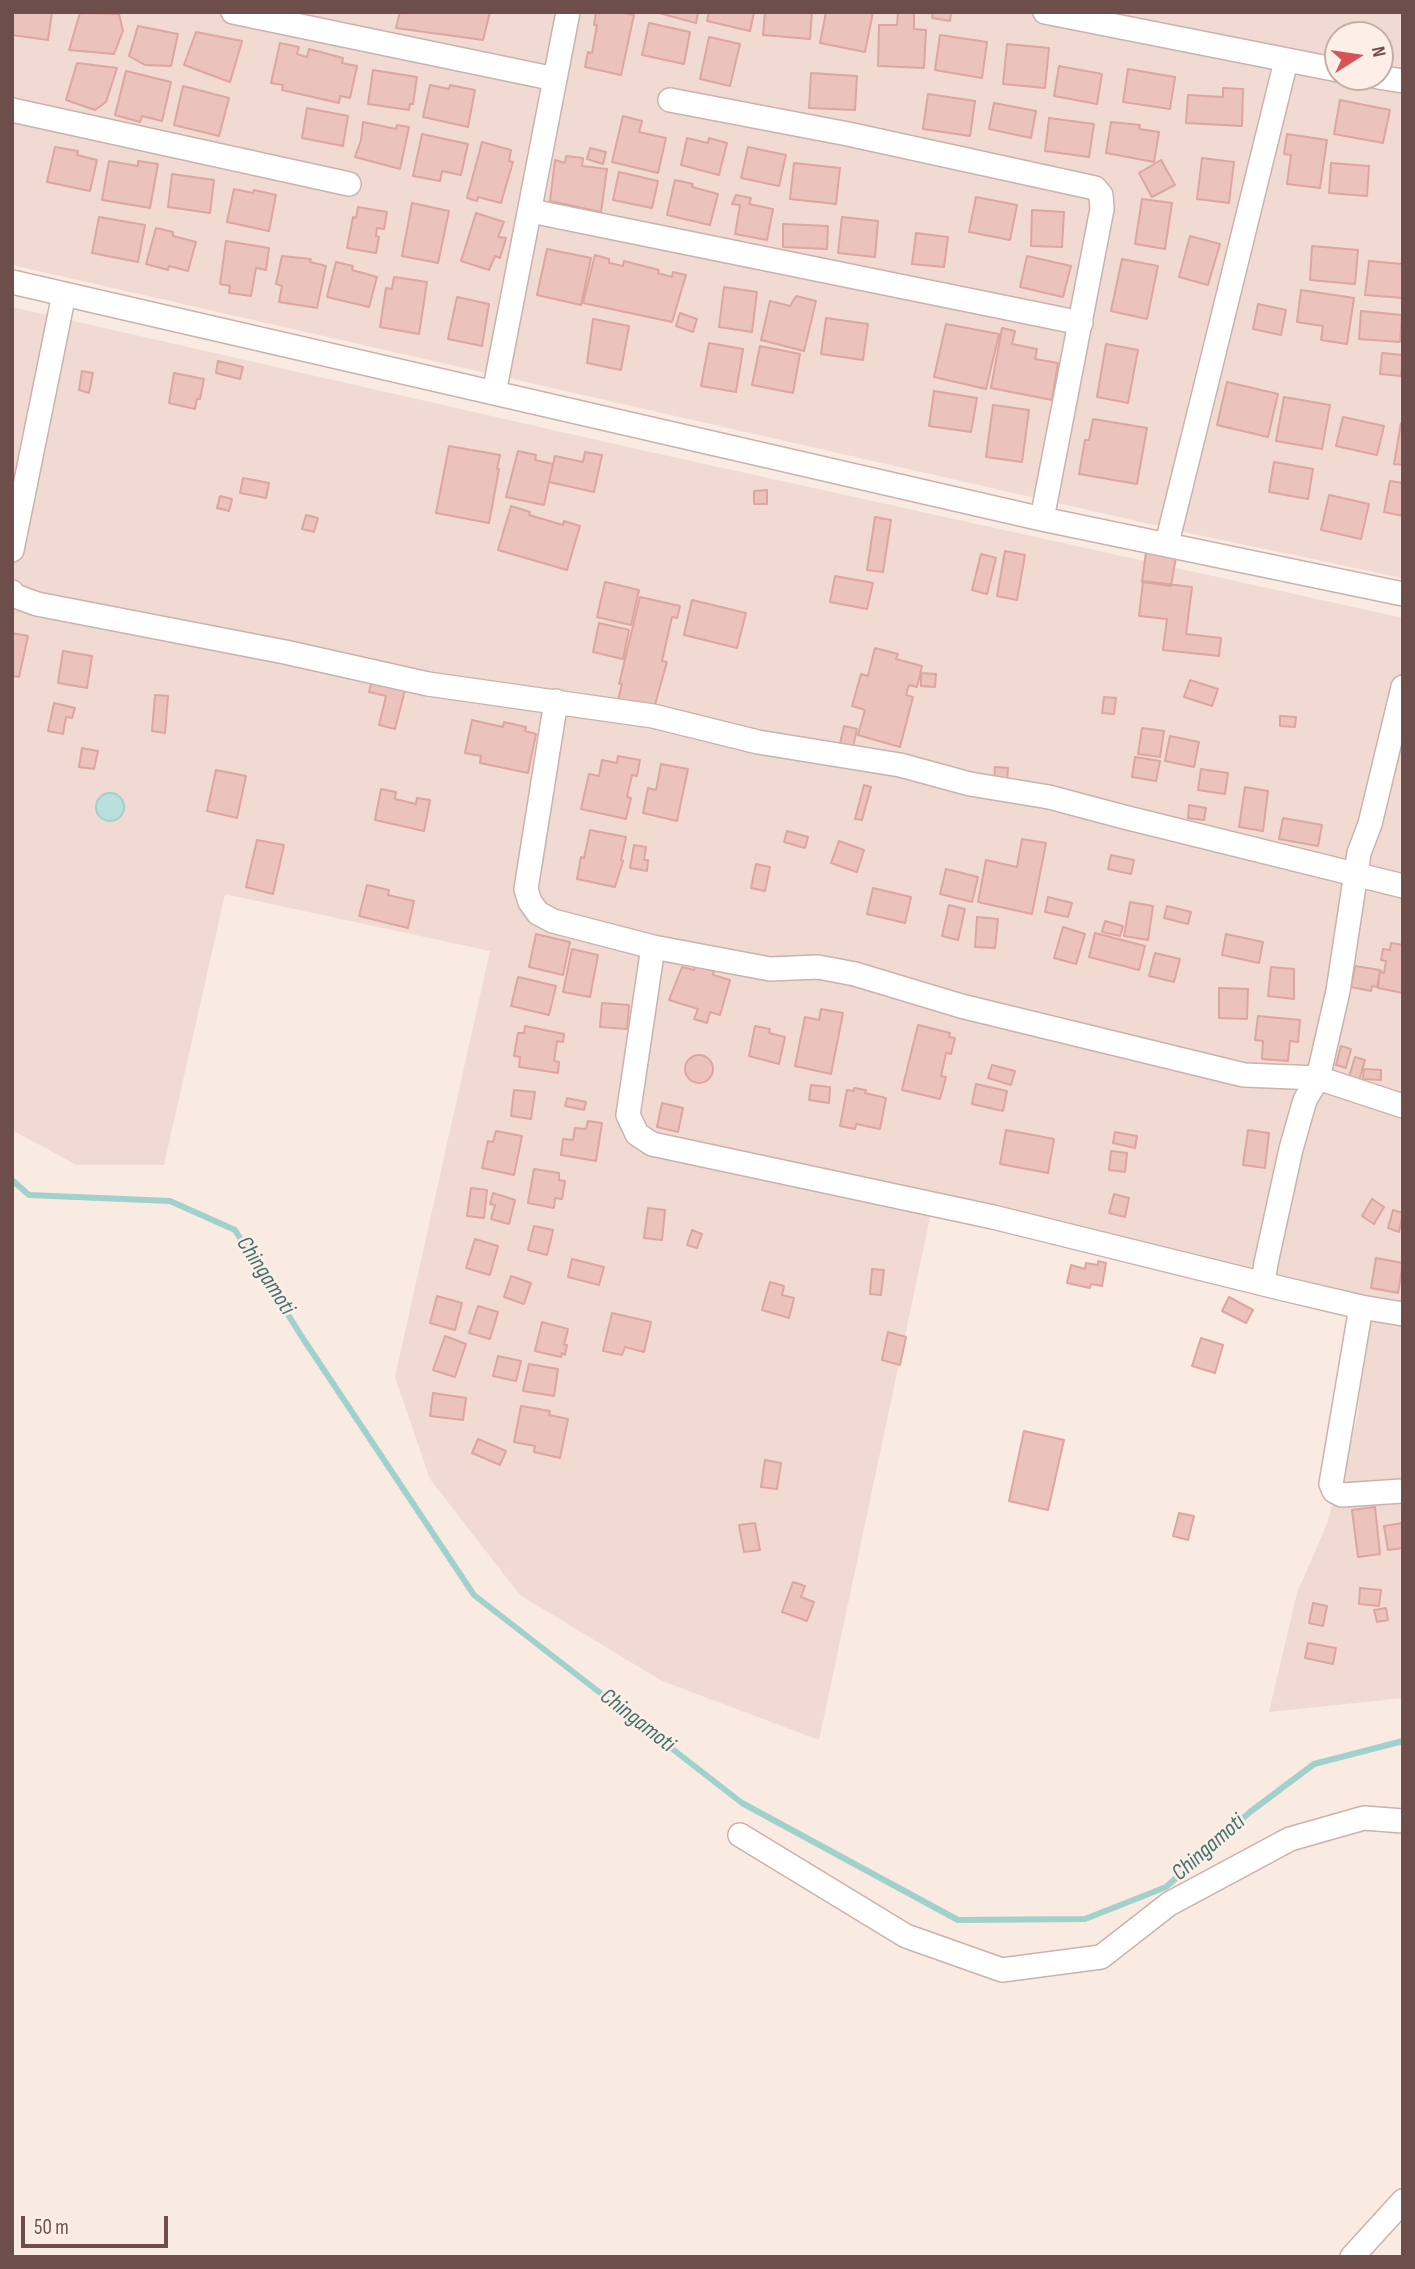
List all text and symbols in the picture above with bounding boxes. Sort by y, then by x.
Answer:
north arrow [1324,21,1394,91]
text: N [1366,45,1390,59]
water label: Chingamoti [229,1232,301,1320]
water label: Chingamoti [594,1683,680,1759]
water label: Chingamoti [1167,1809,1251,1887]
scale bar [24,2202,172,2246]
text: 50 m [34,2215,69,2240]

